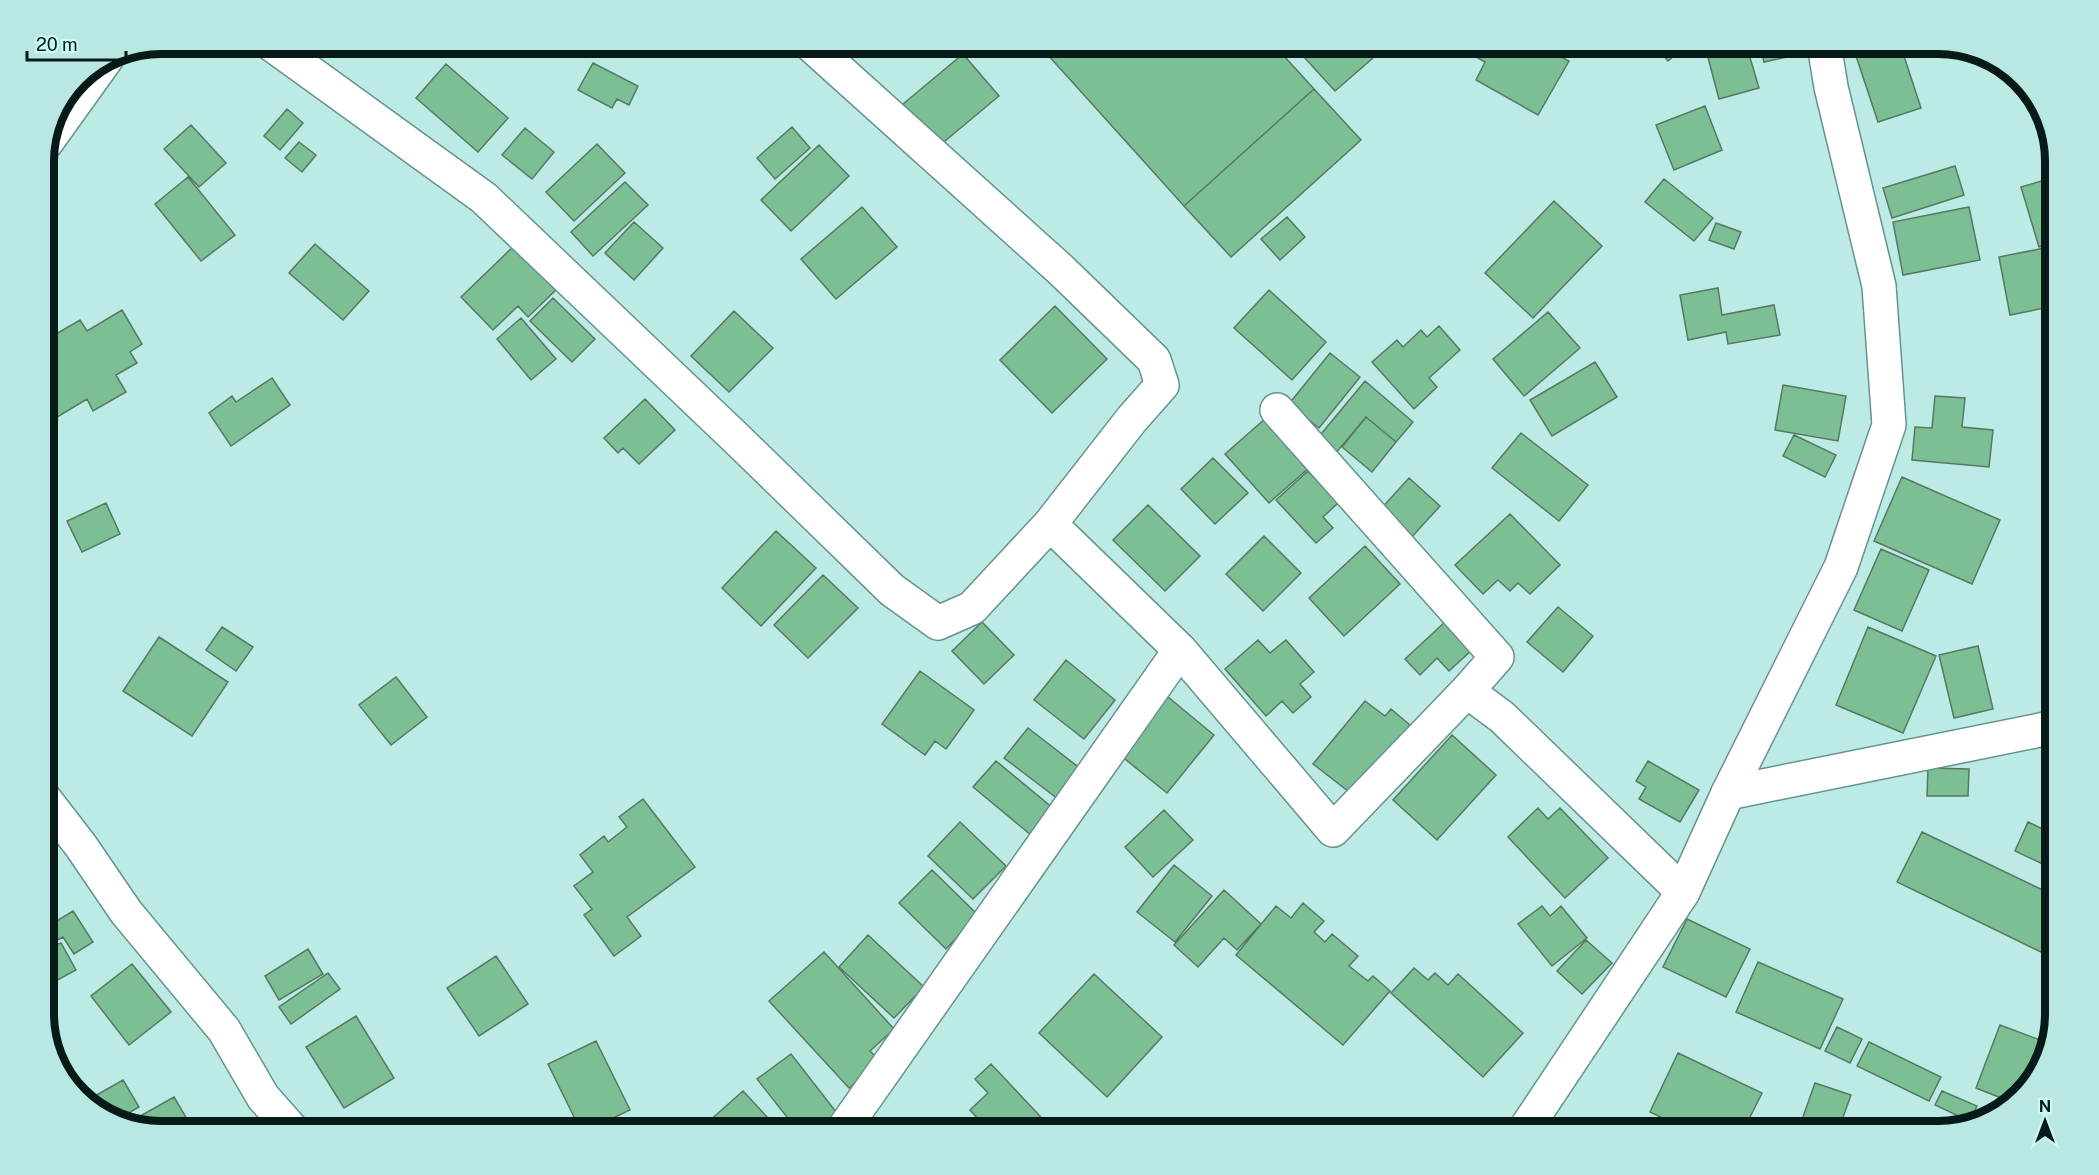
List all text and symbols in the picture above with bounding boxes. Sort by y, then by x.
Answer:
scale bar [27,24,126,62]
text: 20 m [36,34,78,55]
north arrow [2015,1091,2075,1151]
text: N [2039,1097,2051,1116]

